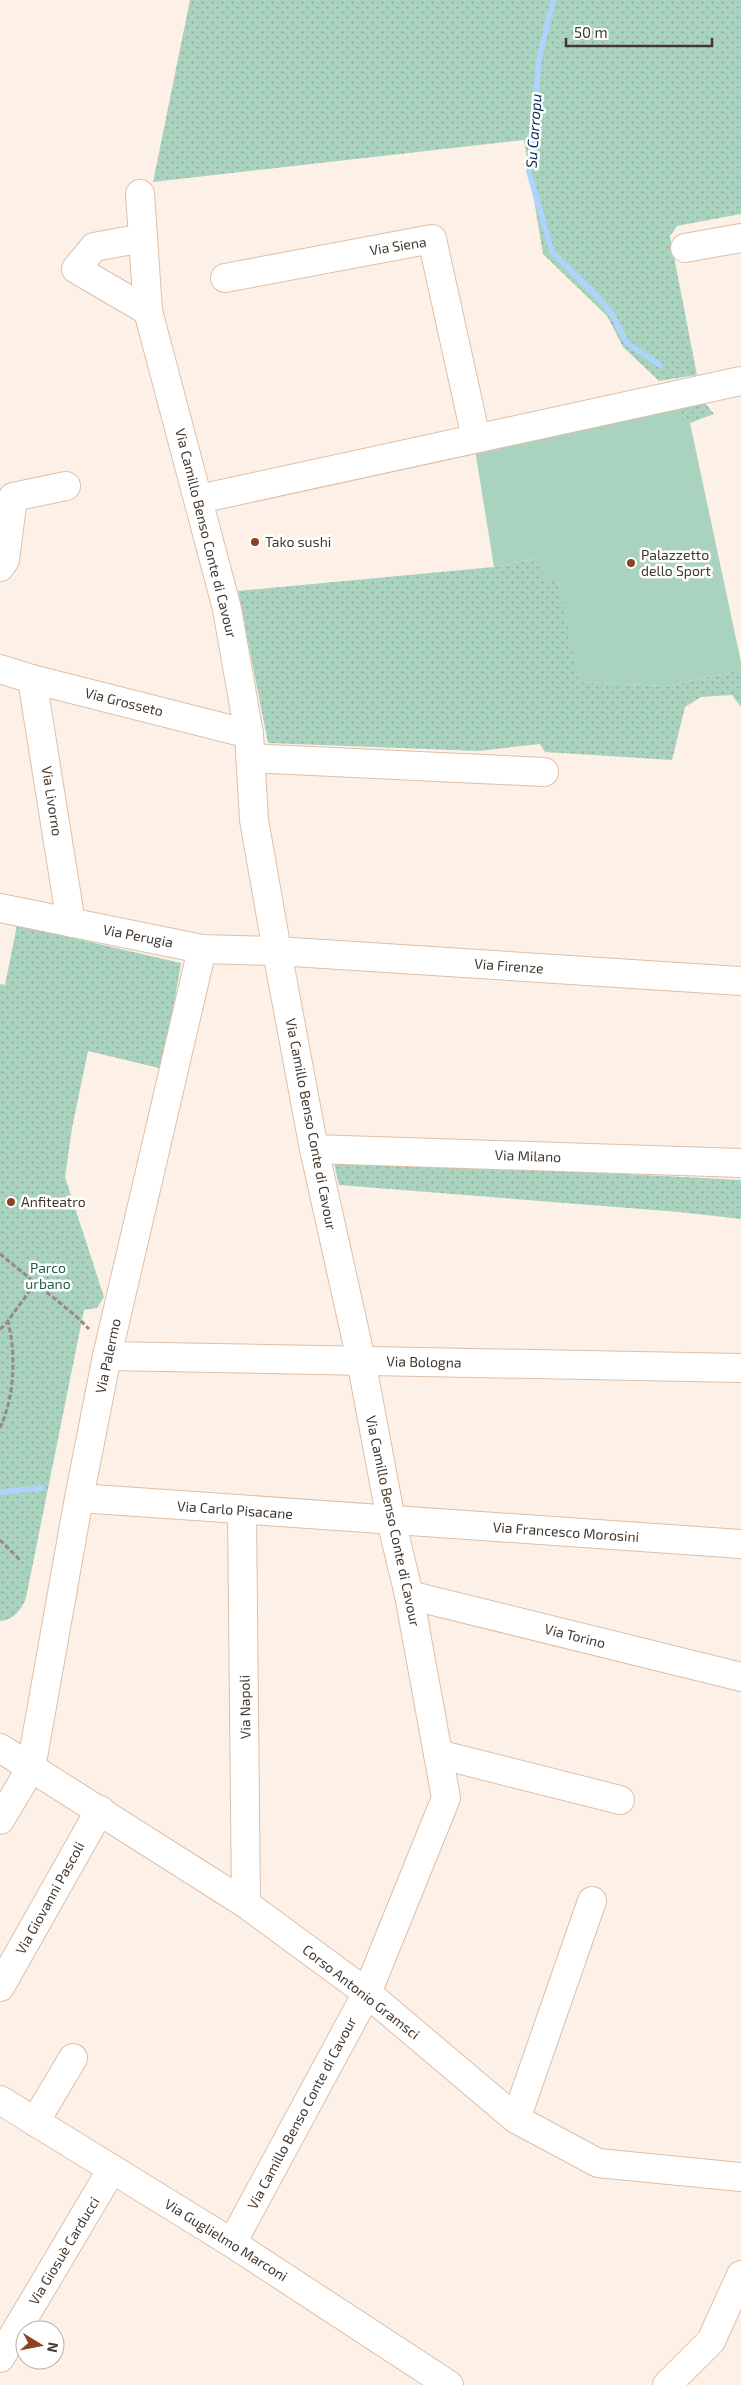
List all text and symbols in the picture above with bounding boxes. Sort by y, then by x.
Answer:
scale bar [566,15,712,47]
text: 50 m [574,23,608,41]
water label: Su Carropu [521,93,545,169]
street label: Via Siena [368,233,428,258]
street label: Via Camillo Benso Conte di Cavour [172,426,241,640]
place label: Tako sushi [265,533,331,550]
marker: Tako sushi [249,536,261,548]
place label: Palazzetto dello Sport [641,546,711,579]
marker: Palazzetto dello Sport [625,557,637,569]
street label: Via Grosseto [83,684,165,719]
street label: Via Livorno [39,765,66,837]
street label: Via Perugia [102,920,175,951]
street label: Via Firenze [474,955,544,976]
street label: Via Camillo Benso Conte di Cavour [283,1017,340,1232]
street label: Via Milano [494,1146,562,1165]
place label: Anfiteatro [21,1193,86,1210]
marker: Anfiteatro [5,1196,17,1208]
park label: Parco urbano [25,1259,71,1292]
street label: Via Palermo [91,1317,124,1395]
street label: Via Bologna [386,1352,462,1371]
street label: Via Camillo Benso Conte di Cavour [363,1414,424,1628]
street label: Via Carlo Pisacane [177,1497,294,1522]
street label: Via Francesco Morosini [492,1518,640,1545]
street label: Via Torino [543,1620,607,1651]
street label: Via Napoli [235,1675,254,1739]
street label: Via Giovanni Pascoli [12,1838,88,1957]
street label: Corso Antonio Gramsci [299,1941,423,2043]
street label: Via Camillo Benso Conte di Cavour [244,2013,360,2212]
street label: Via Giosuè Carducci [25,2194,103,2308]
street label: Via Guglielmo Marconi [162,2195,291,2284]
north arrow [15,2320,65,2370]
text: N [44,2341,63,2354]

